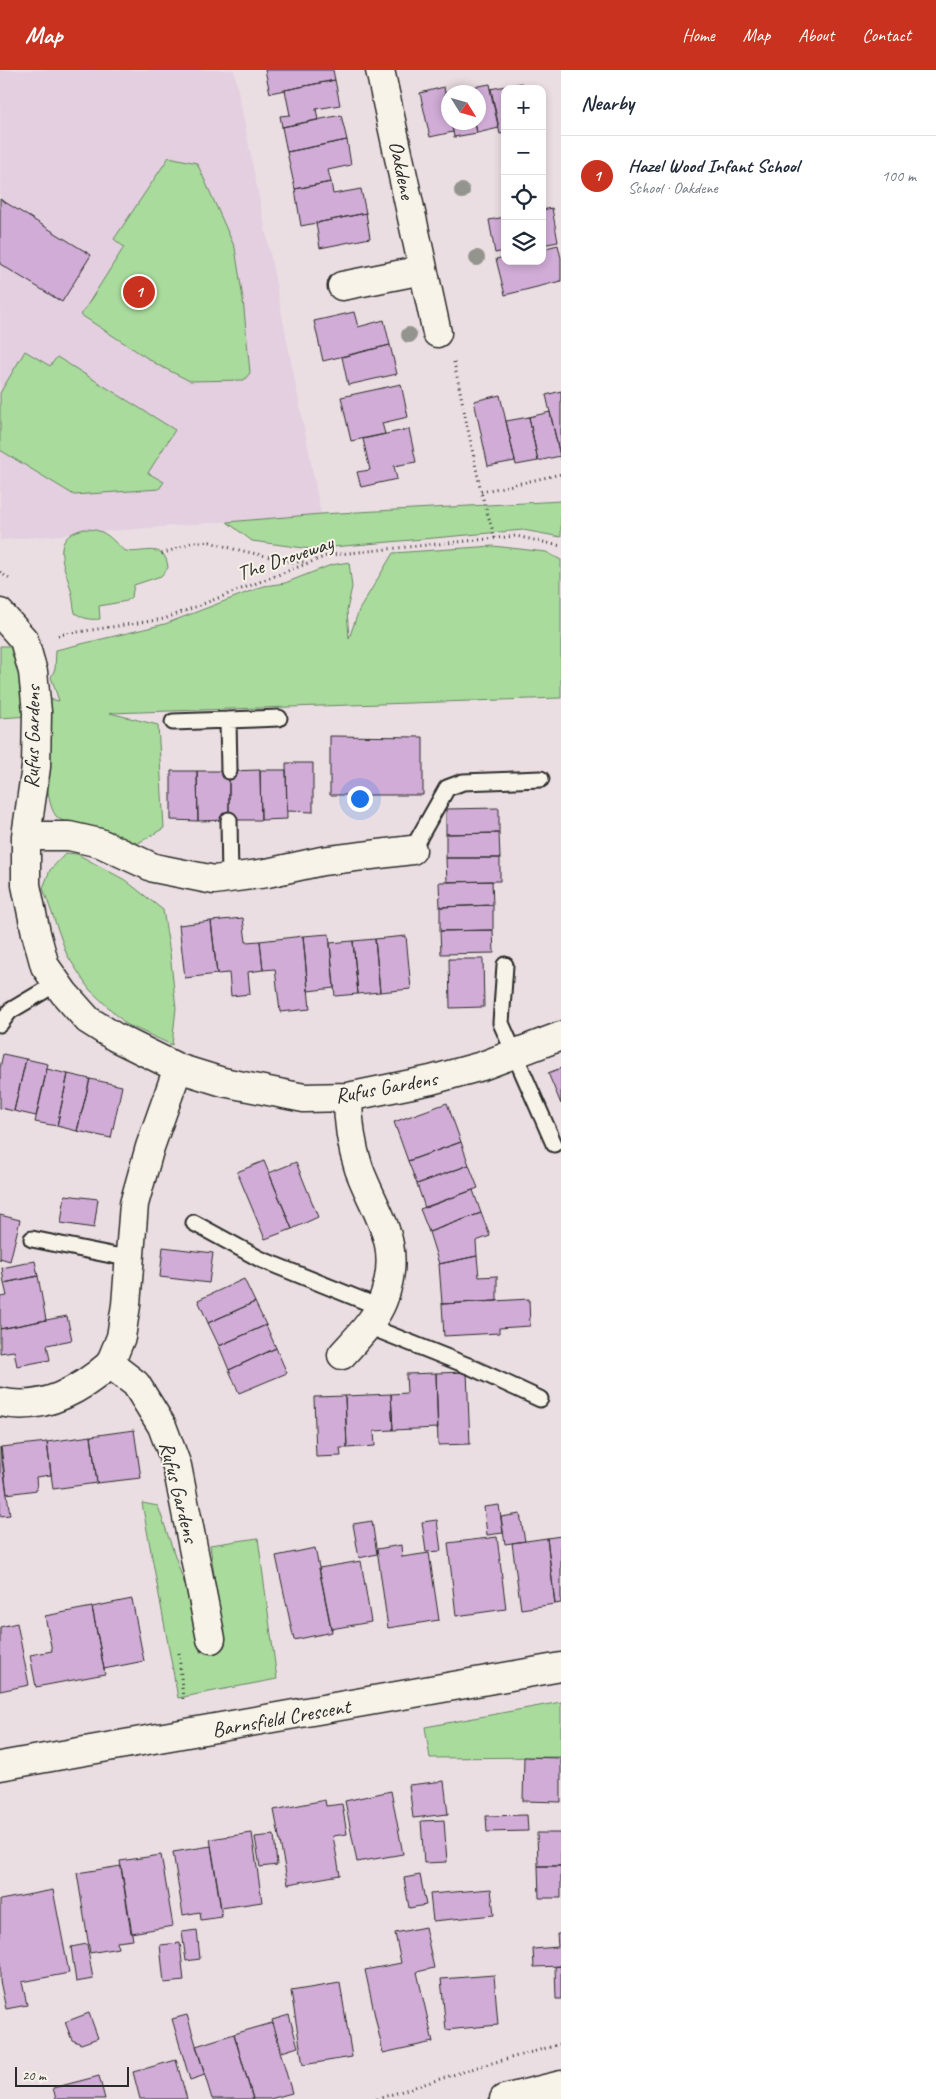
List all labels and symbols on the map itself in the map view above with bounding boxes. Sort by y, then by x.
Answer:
north arrow [441,85,486,130]
street label: Oakdene [383,139,421,203]
pin: 1 [123,273,155,311]
street label: The Droveway [234,529,338,587]
street label: Rufus Gardens [18,683,46,789]
your location [347,786,373,812]
street label: Rufus Gardens [333,1065,441,1109]
street label: Rufus Gardens [154,1439,205,1547]
street label: Barnsfield Crescent [210,1693,354,1743]
scale bar [15,2064,129,2087]

